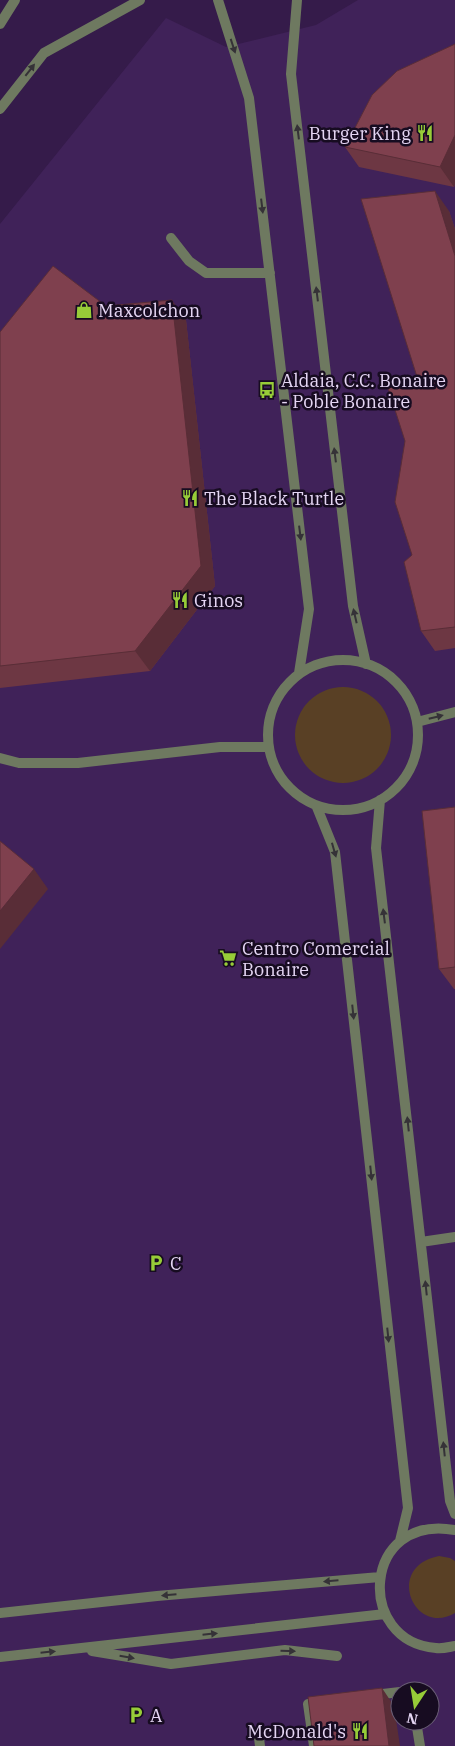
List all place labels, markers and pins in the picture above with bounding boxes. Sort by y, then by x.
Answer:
place label: Burger King [309,122,411,145]
restaurant icon: Burger King [415,123,435,143]
place label: Maxcolchon [98,299,200,322]
shop icon: Maxcolchon [74,300,94,320]
place label: Aldaia, C.C. Bonaire - Poble Bonaire [281,369,446,413]
bus stop icon: Aldaia, C.C. Bonaire - Poble Bonaire [257,380,277,400]
place label: The Black Turtle [204,487,344,510]
restaurant icon: The Black Turtle [180,488,200,508]
place label: Ginos [194,589,243,612]
restaurant icon: Ginos [170,590,190,610]
place label: Centro Comercial Bonaire [242,937,390,981]
supermarket icon: Centro Comercial Bonaire [218,948,238,968]
place label: C [170,1252,182,1275]
parking icon: C [146,1253,166,1273]
place label: A [150,1704,163,1727]
parking icon: A [126,1705,146,1725]
place label: McDonald's [247,1720,346,1743]
restaurant icon: McDonald's [350,1721,370,1741]

